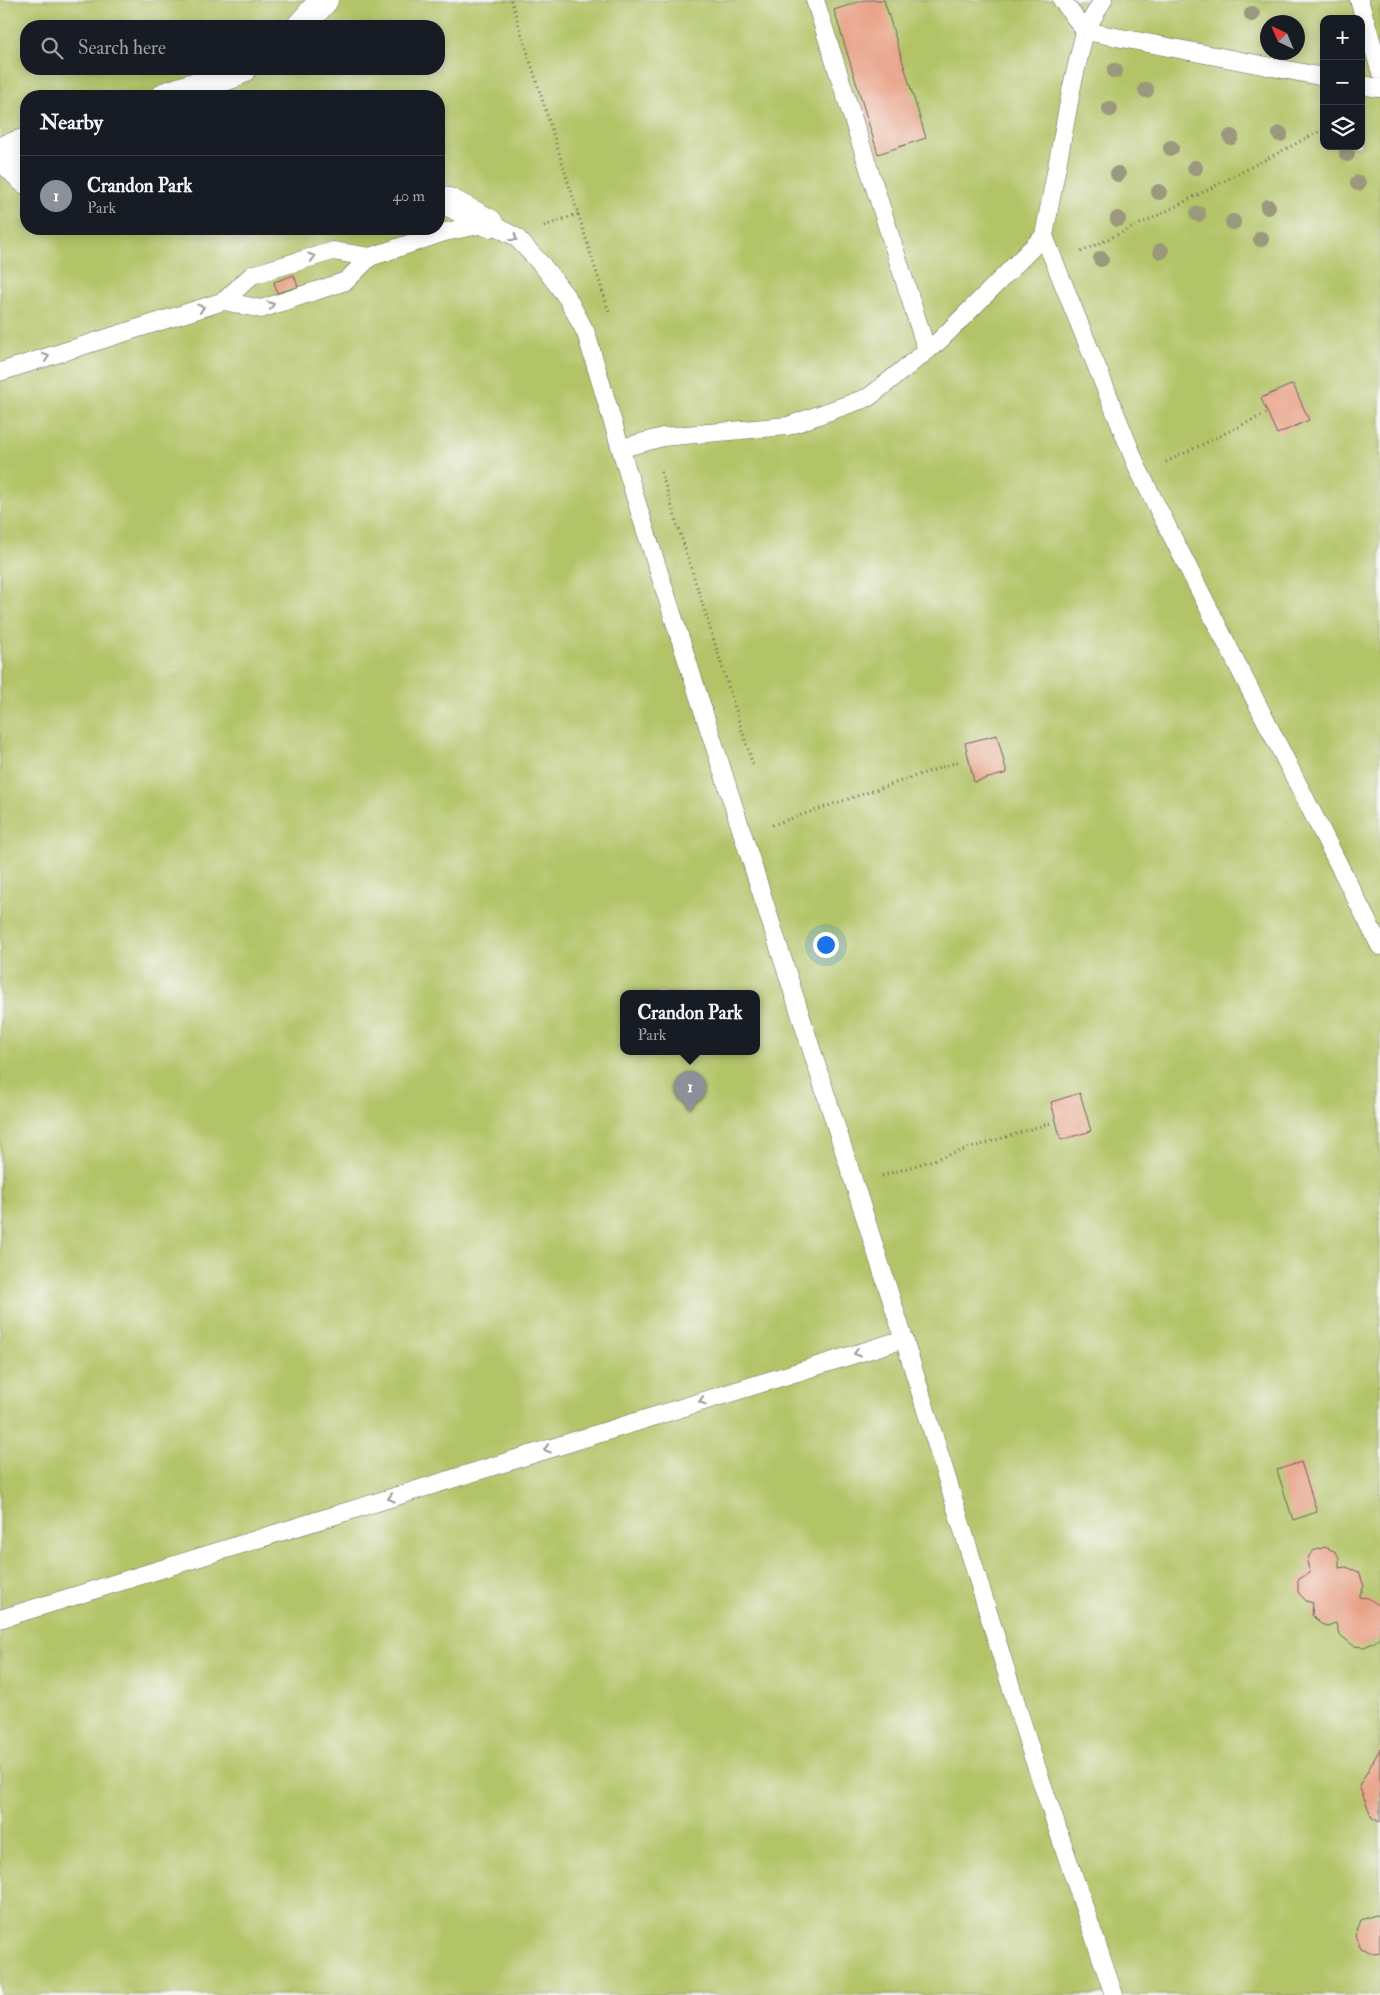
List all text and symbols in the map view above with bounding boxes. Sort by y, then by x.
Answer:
north arrow [1260,15,1305,60]
map controls [1320,15,1365,150]
button: + [1320,15,1365,60]
search box [20,20,445,75]
icon: search [38,34,66,62]
text: Search here [78,36,166,60]
button: − [1320,60,1365,105]
button: layers [1320,105,1365,150]
text: Nearby [40,109,103,136]
text: Crandon Park [87,174,192,198]
text: 1 [53,186,59,206]
text: 40 m [392,186,425,206]
text: Park [87,198,116,218]
one-way arrow [509,232,518,241]
one-way arrow [308,253,316,263]
one-way arrow [266,301,275,311]
one-way arrow [197,304,205,314]
one-way arrow [42,353,50,363]
your location [813,932,839,958]
popup [620,990,760,1055]
text: Crandon Park [637,1001,743,1025]
text: Park [637,1025,667,1045]
pin: 1 [674,1071,706,1112]
one-way arrow [853,1348,862,1358]
one-way arrow [698,1396,707,1406]
one-way arrow [543,1444,551,1454]
one-way arrow [388,1492,396,1502]

